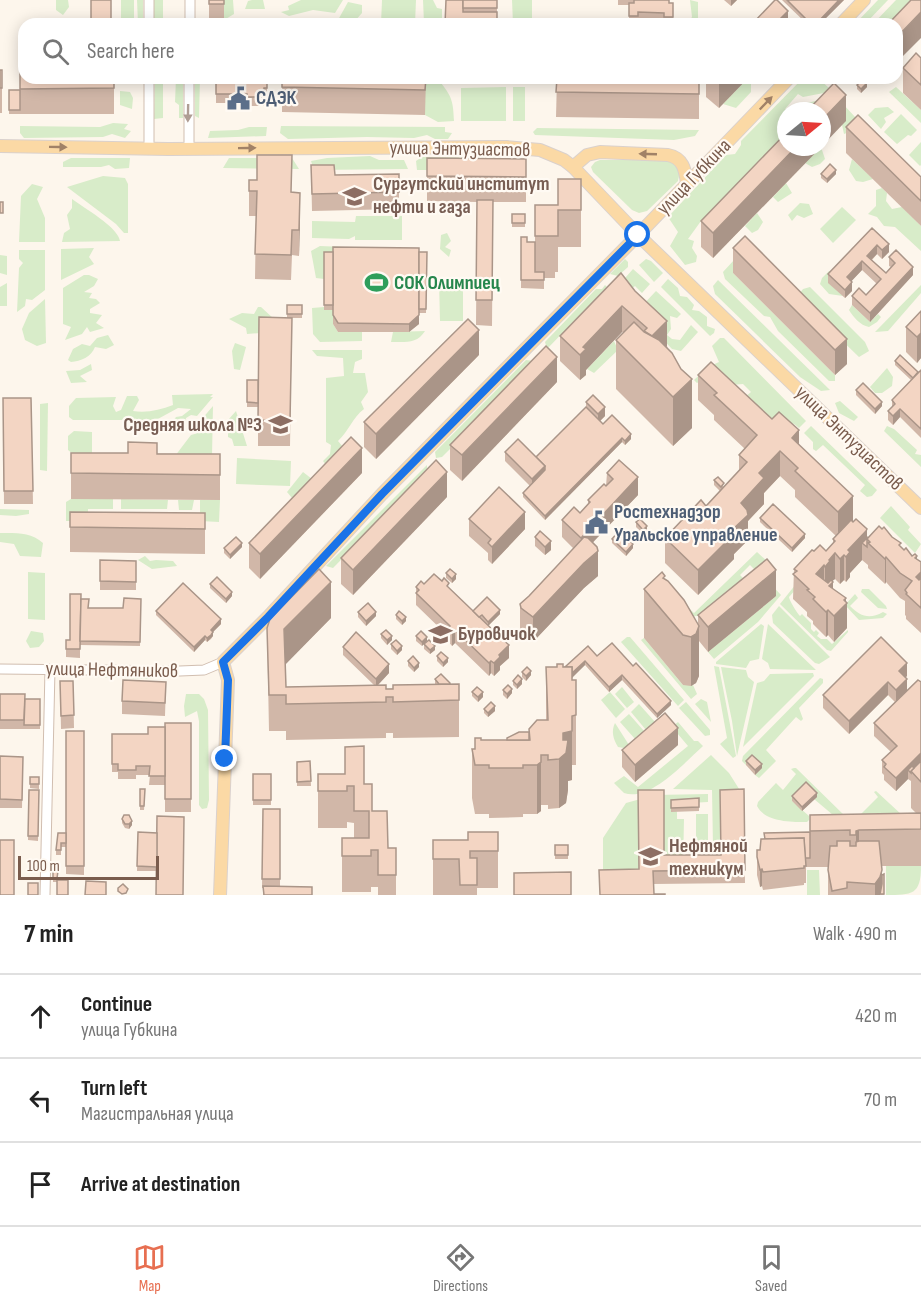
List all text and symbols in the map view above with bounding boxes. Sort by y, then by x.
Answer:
search box [18,18,903,84]
icon: search [39,35,72,68]
text: Search here [87,38,174,65]
public building icon: СДЭК [225,85,251,111]
place label: СДЭК [256,86,297,110]
one-way arrow [758,96,772,110]
north arrow [777,102,831,156]
one-way arrow [184,104,193,123]
street label: улица Губкина [652,134,736,220]
street label: улица Энтузиастов [389,136,531,162]
one-way arrow [49,142,68,152]
one-way arrow [238,143,257,153]
one-way arrow [638,149,657,158]
place label: Сургутский институт нефти и газа [373,172,550,219]
school or university icon: Сургутский институт нефти и газа [342,183,368,209]
route start [624,221,650,247]
sports icon: СОК Олимпиец [363,270,389,296]
place label: СОК Олимпиец [394,271,500,295]
street label: улица Энтузиастов [790,380,908,496]
school or university icon: Средняя школа №3 [267,412,293,438]
place label: Средняя школа №3 [123,413,262,437]
place label: Ростехнадзор Уральское управление [614,500,777,547]
public building icon: Ростехнадзор Уральское управление [583,510,609,536]
school or university icon: Буровичок [427,621,453,647]
place label: Буровичок [458,622,536,646]
street label: улица Нефтяников [46,657,178,683]
route end [211,745,237,771]
place label: Нефтяной техникум [669,834,748,881]
school or university icon: Нефтяной техникум [638,844,664,870]
scale bar [18,853,159,880]
text: 100 m [27,857,60,876]
text: 7 min [24,919,73,950]
text: Walk · 490 m [813,922,897,946]
text: Continue [81,991,152,1018]
icon: ahead [24,1000,57,1033]
text: 420 m [855,1004,897,1028]
text: улица Губкина [81,1018,177,1042]
text: Turn left [81,1075,147,1102]
icon: left [24,1084,57,1117]
text: 70 m [864,1088,897,1112]
text: Магистральная улица [81,1102,234,1126]
icon: arrive [24,1168,57,1201]
text: Arrive at destination [81,1171,240,1198]
tab: Map [133,1241,166,1296]
tab: Directions [433,1241,488,1296]
tab: Saved [755,1241,788,1296]

